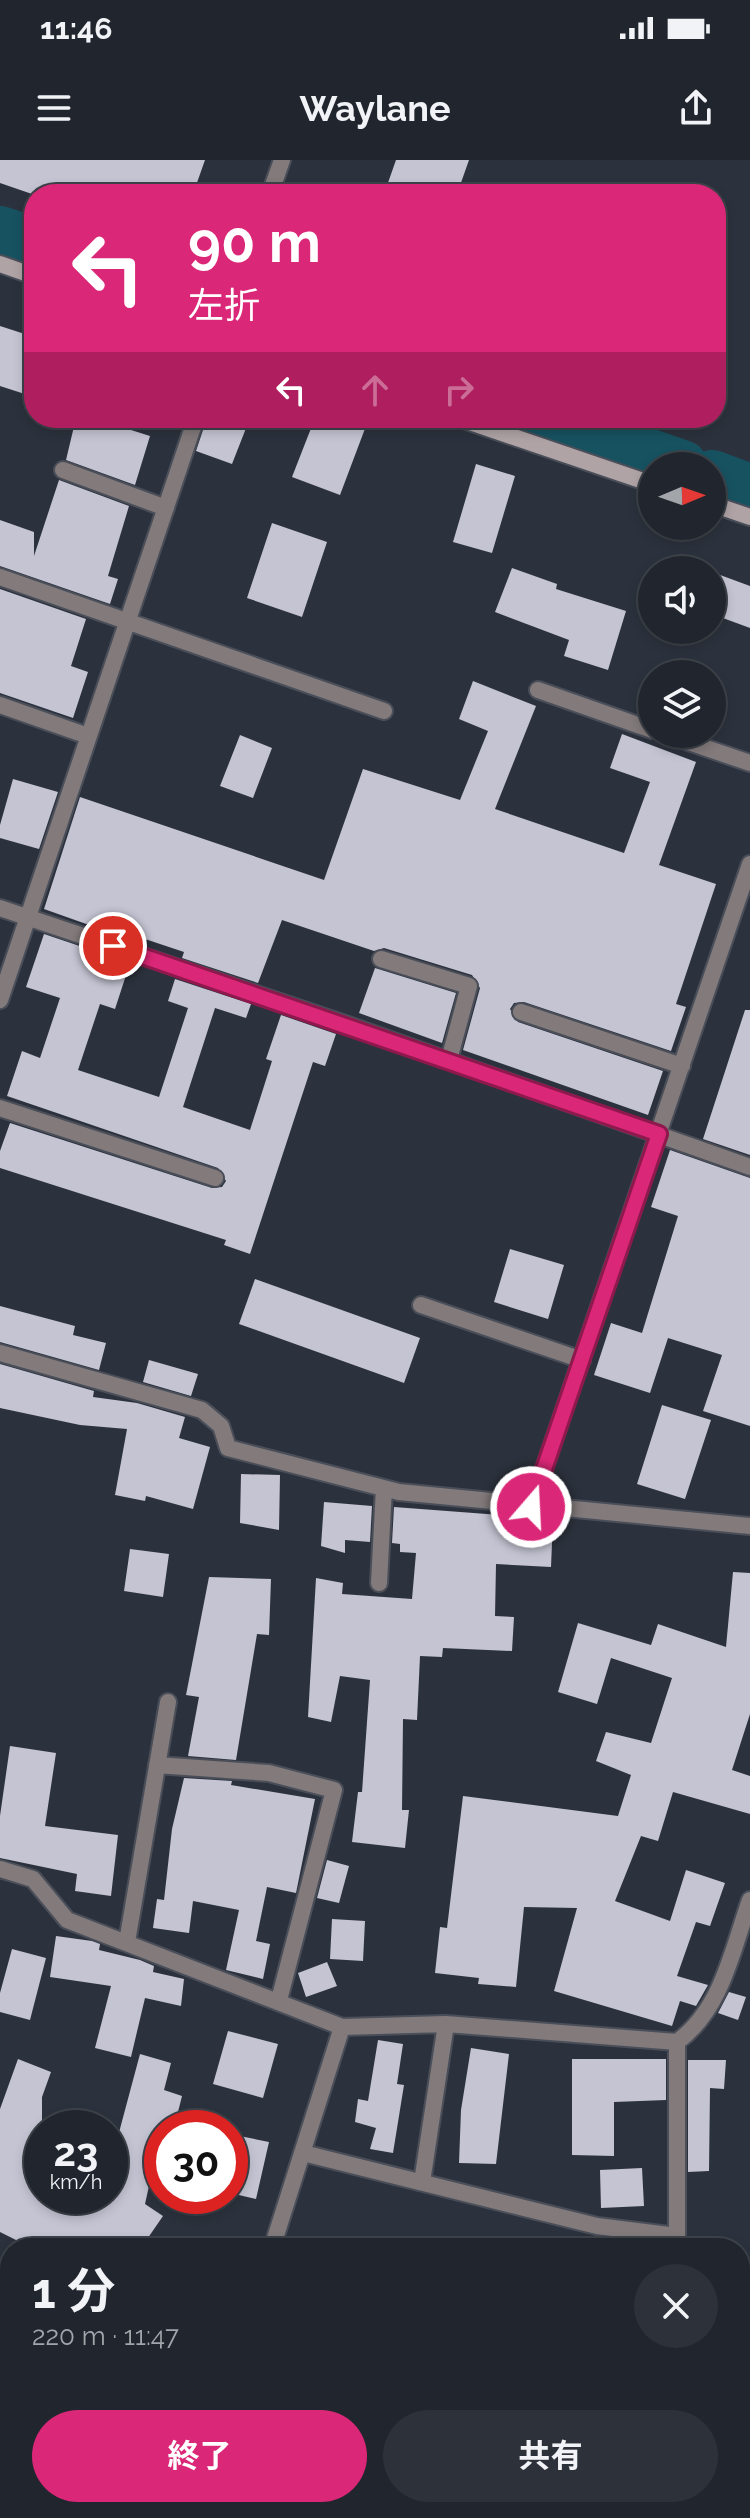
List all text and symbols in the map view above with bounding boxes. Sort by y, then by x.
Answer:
text: 11:46 [40,11,112,46]
icon: menu [32,86,76,130]
icon: share [674,86,718,130]
text: Waylane [300,87,450,129]
text: 90 m [188,209,321,275]
icon: left [56,216,160,320]
text: 左折 [188,284,260,326]
icon: left [269,368,313,412]
icon: ahead [353,368,397,412]
icon: right [437,368,481,412]
north arrow [638,452,726,540]
map controls [638,452,726,748]
button: sound [638,556,726,644]
button: layers [638,660,726,748]
pin [79,912,147,980]
icon: arrive [91,924,135,968]
position arrow [489,1465,573,1549]
speed limit sign: 30 [144,2110,248,2214]
text: 23 [54,2128,98,2175]
text: km/h [50,2170,102,2194]
text: 1 分 [32,2263,115,2319]
button: close [634,2264,718,2348]
text: 220 m · 11:47 [32,2321,179,2351]
button: 終了 [32,2410,367,2502]
button: 共有 [383,2410,718,2502]

